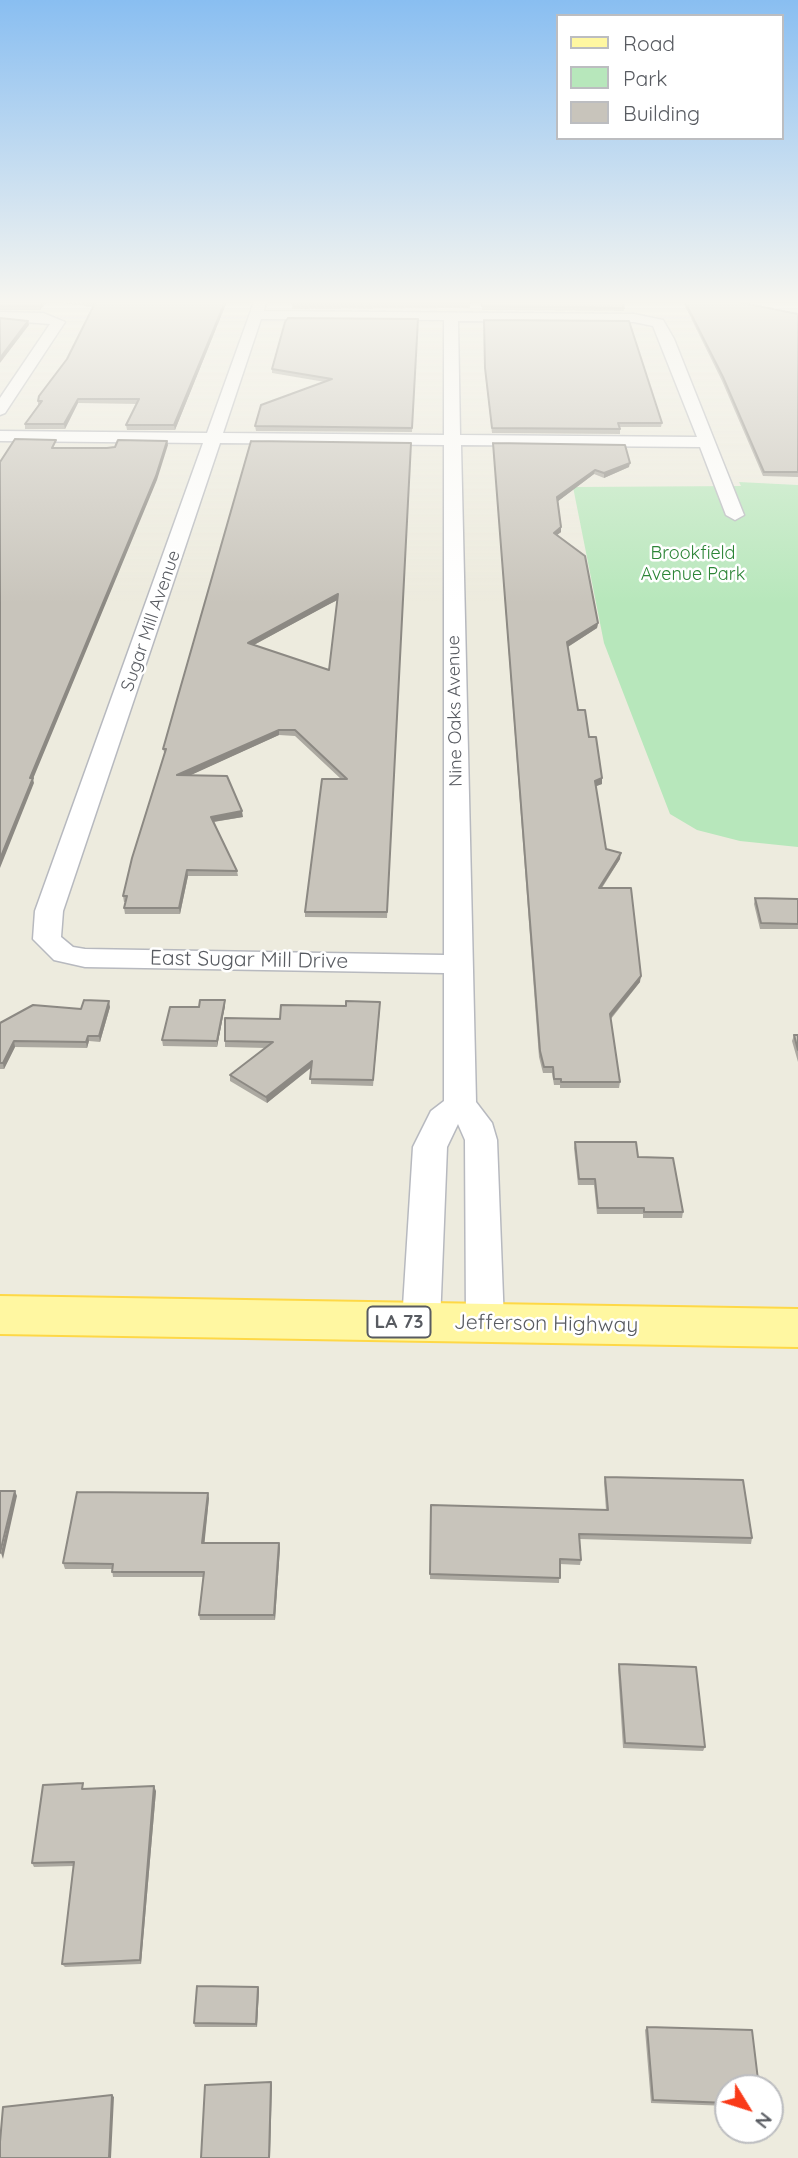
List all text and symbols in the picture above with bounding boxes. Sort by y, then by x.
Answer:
legend [556,14,784,140]
text: Road [623,30,675,56]
text: Park [623,65,667,91]
text: Building [623,100,700,126]
park label: Brookfield Avenue Park [641,543,745,586]
street label: Sugar Mill Avenue [117,548,185,694]
street label: Nine Oaks Avenue [443,635,467,787]
street label: East Sugar Mill Drive [150,946,348,974]
road number: LA 73 [368,1306,430,1338]
street label: Jefferson Highway [454,1310,638,1338]
north arrow [714,2074,784,2144]
text: N [750,2108,778,2134]

